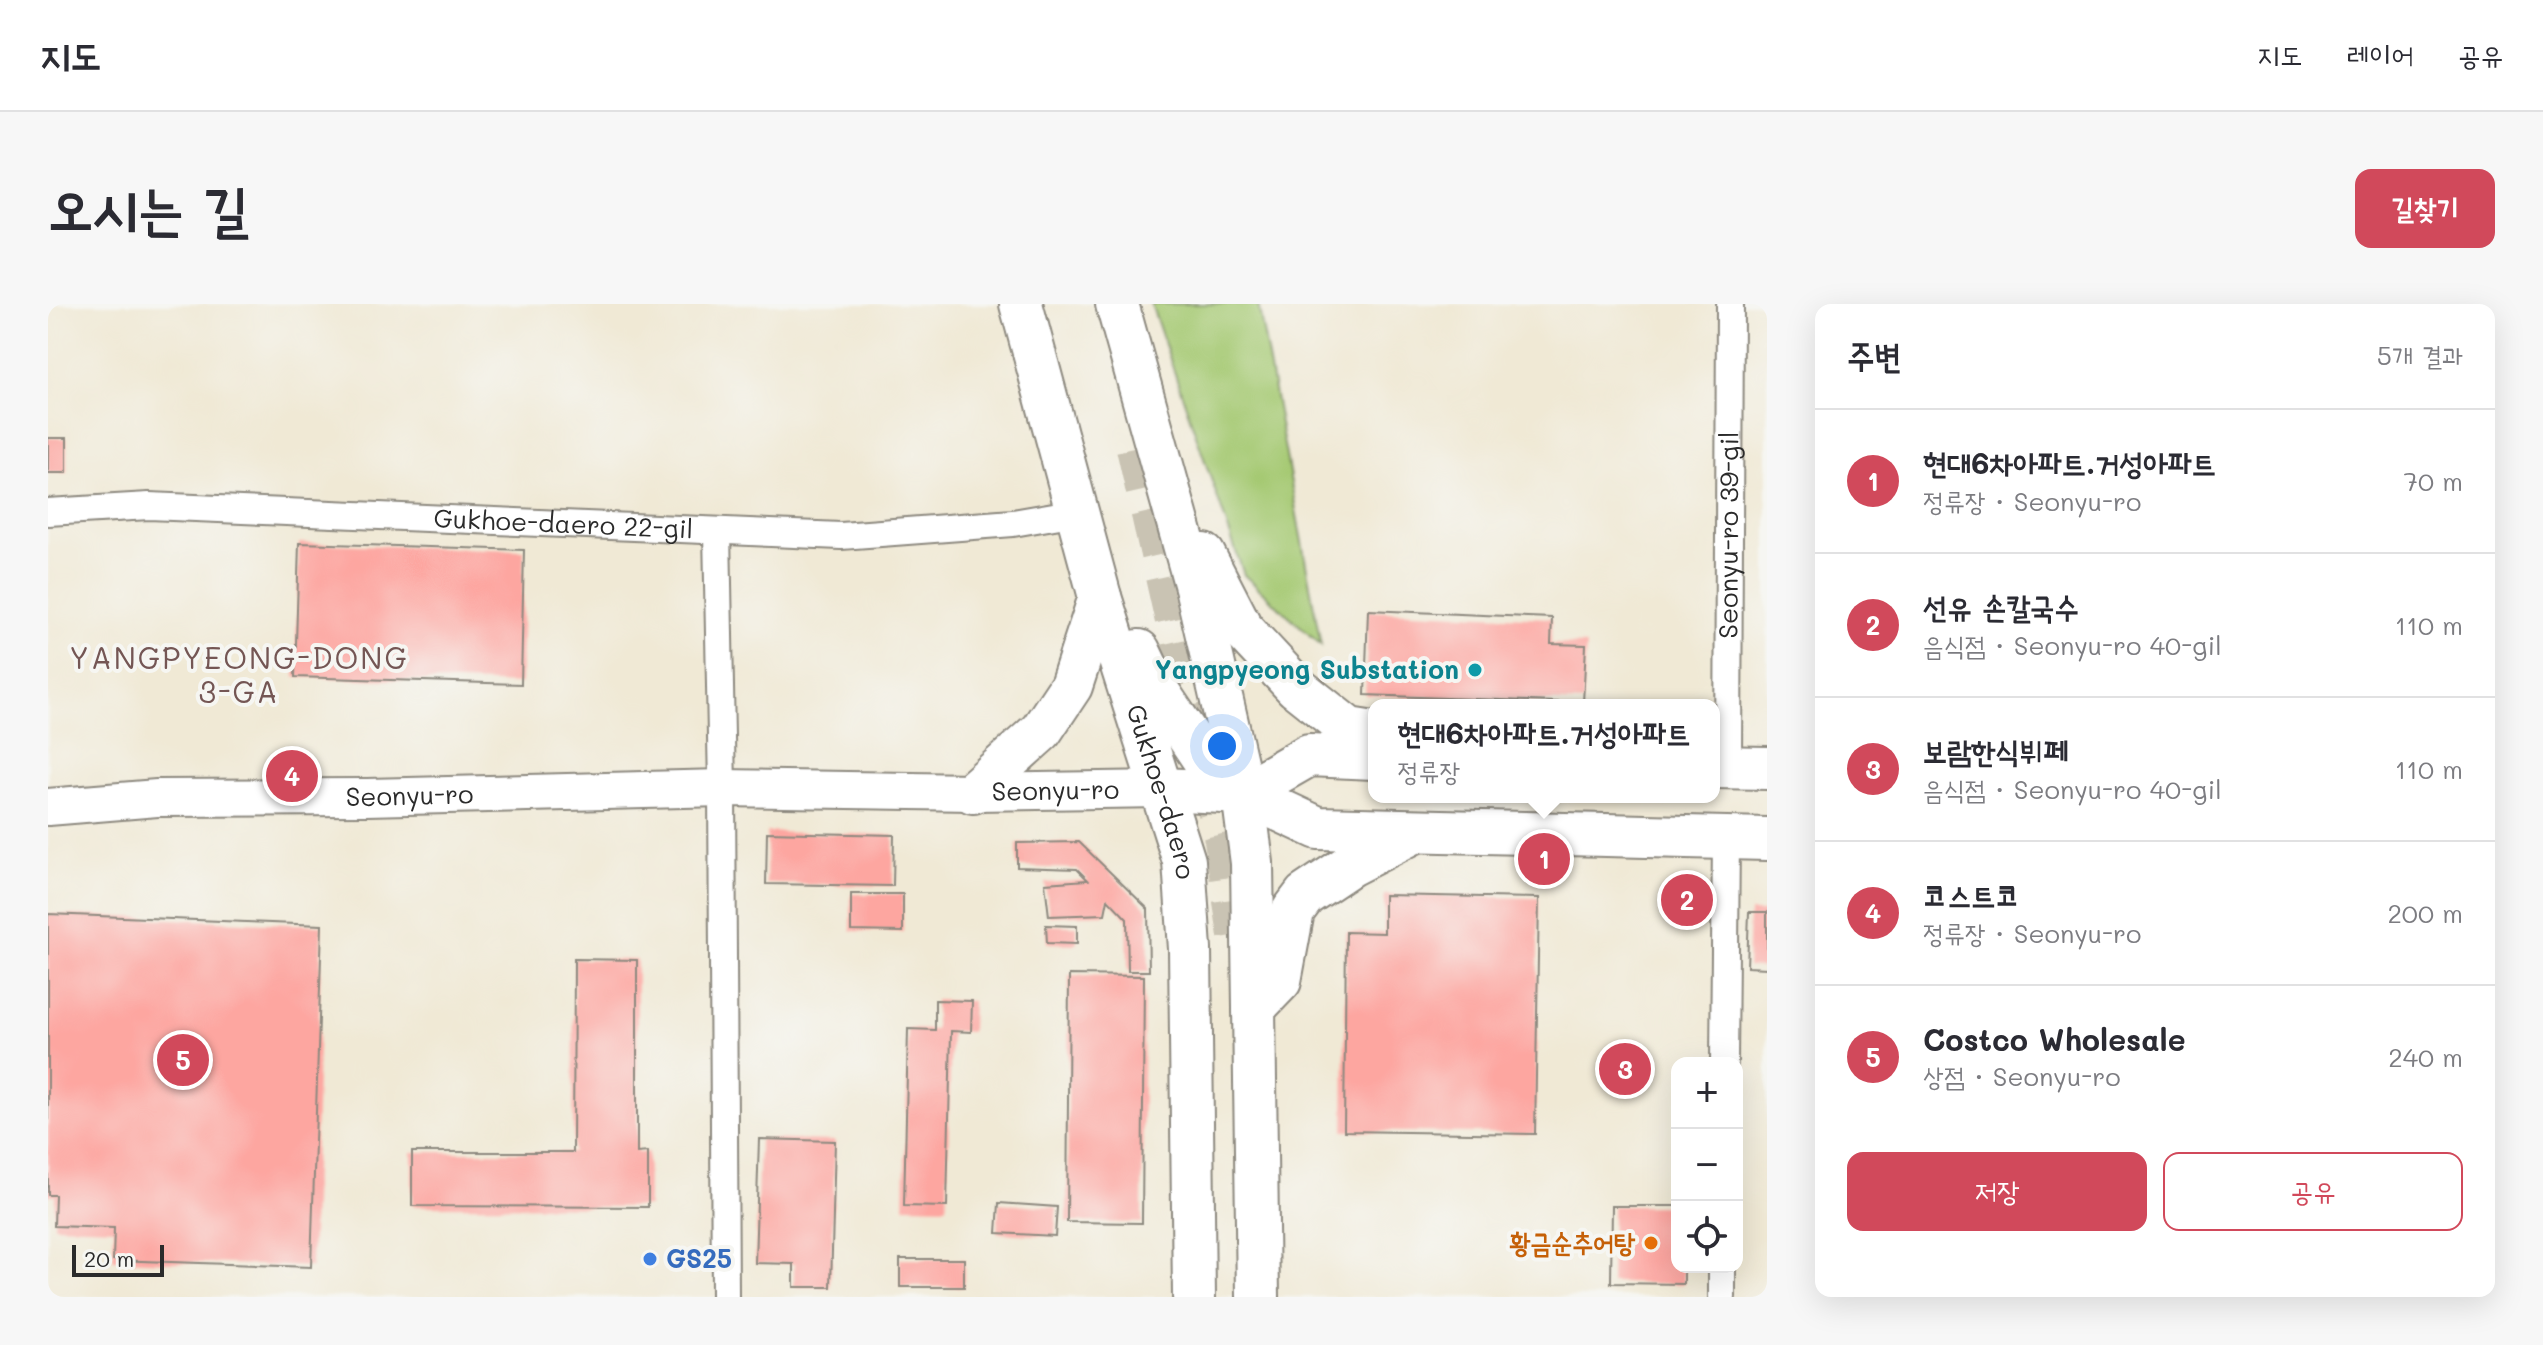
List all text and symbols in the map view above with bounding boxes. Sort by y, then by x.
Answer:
text: 지도 [40,29,101,79]
text: 지도 [2257,36,2302,72]
text: 레이어 [2346,36,2414,72]
text: 공유 [2458,36,2503,72]
button: 길찾기 [2355,169,2495,248]
text: 오시는 길 [48,170,248,243]
text: 주변 [1847,332,1902,377]
text: 5개 결과 [2377,338,2463,372]
street label: Seonyu-ro 39-gil [1711,431,1745,639]
text: 현대6차아파트.거성아파트 [1923,442,2216,482]
text: 1 [1867,464,1879,498]
text: 70 m [2403,464,2463,498]
text: 정류장 · Seonyu-ro [1923,484,2142,518]
street label: Gukhoe-daero 22-gil [433,500,694,546]
text: 선유 손칼국수 [1923,586,2079,626]
text: 2 [1866,608,1880,642]
text: 110 m [2395,608,2463,642]
text: 음식점 · Seonyu-ro 40-gil [1923,628,2222,662]
district label: YANGPYEONG-DONG 3-GA [69,637,409,711]
place label: Yangpyeong Substation [1155,652,1459,686]
marker: Yangpyeong Substation [1466,661,1484,679]
popup [1368,699,1720,803]
street label: Gukhoe-daero [1119,700,1203,880]
text: 현대6차아파트.거성아파트 [1398,712,1690,752]
your location [1202,726,1242,766]
text: 보람한식뷔페 [1923,730,2068,770]
pin: 4 [266,746,318,806]
text: 3 [1865,752,1881,786]
text: 110 m [2395,752,2463,786]
text: 정류장 [1398,754,1460,788]
street label: Seonyu-ro [991,772,1120,808]
text: 음식점 · Seonyu-ro 40-gil [1923,772,2222,806]
street label: Seonyu-ro [346,776,474,813]
pin: 1 [1518,829,1570,889]
pin: 2 [1661,870,1713,930]
text: 코스트코 [1923,874,2020,914]
text: 4 [1865,896,1881,930]
text: 200 m [2387,896,2463,930]
text: 정류장 · Seonyu-ro [1923,916,2142,950]
text: Costco Wholesale [1923,1019,2186,1059]
pin: 5 [157,1030,209,1090]
pin: 3 [1599,1039,1651,1099]
text: 5 [1865,1040,1881,1074]
text: 240 m [2388,1040,2463,1074]
map controls [1671,1057,1743,1273]
button: + [1671,1057,1743,1129]
text: 상점 · Seonyu-ro [1923,1059,2121,1093]
button: − [1671,1129,1743,1201]
button: 저장 [1847,1152,2147,1231]
button: 공유 [2163,1152,2463,1231]
button: locate [1671,1201,1743,1273]
place label: 황금순추어탕 [1509,1225,1636,1259]
marker: 황금순추어탕 [1642,1234,1660,1252]
scale bar [72,1241,164,1277]
place label: GS25 [666,1241,732,1275]
text: 20 m [84,1244,134,1273]
marker: GS25 [641,1250,659,1268]

